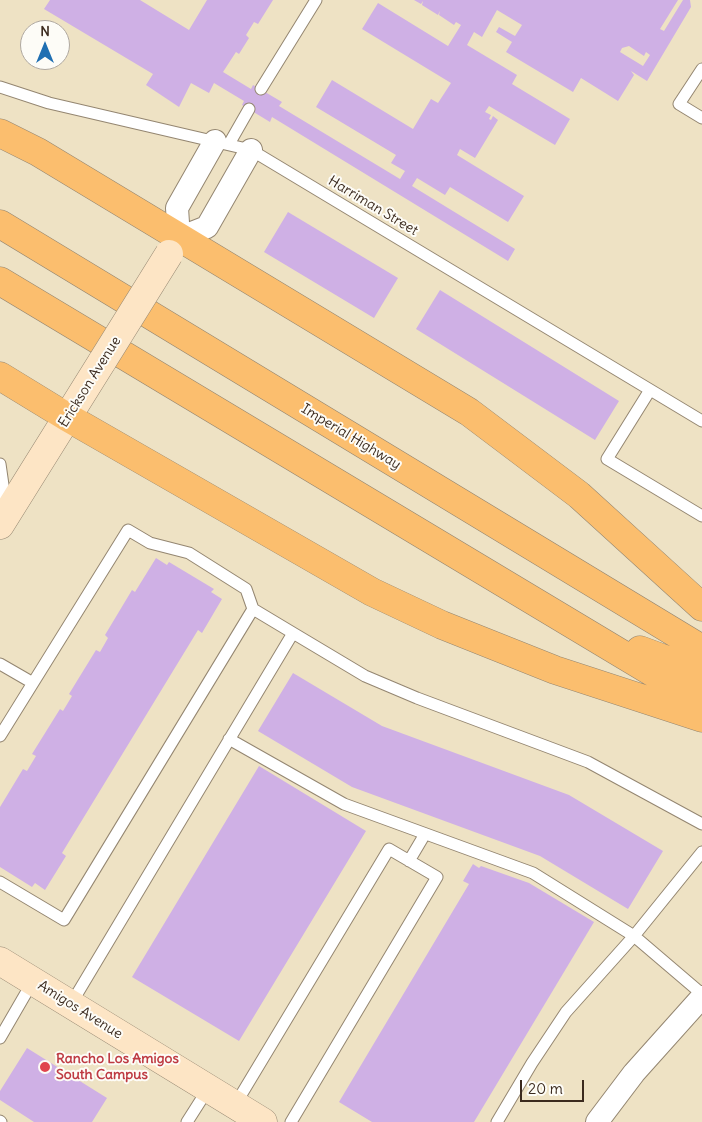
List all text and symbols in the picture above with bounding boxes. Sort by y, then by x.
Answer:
north arrow [20,20,70,70]
text: N [40,22,50,40]
street label: Harriman Street [325,173,421,239]
street label: Erickson Avenue [55,334,125,430]
street label: Imperial Highway [298,401,404,473]
street label: Amigos Avenue [35,977,125,1043]
place label: Rancho Los Amigos South Campus [56,1051,179,1084]
marker: Rancho Los Amigos South Campus [38,1060,52,1074]
scale bar [522,1070,586,1102]
text: 20 m [528,1079,563,1098]

